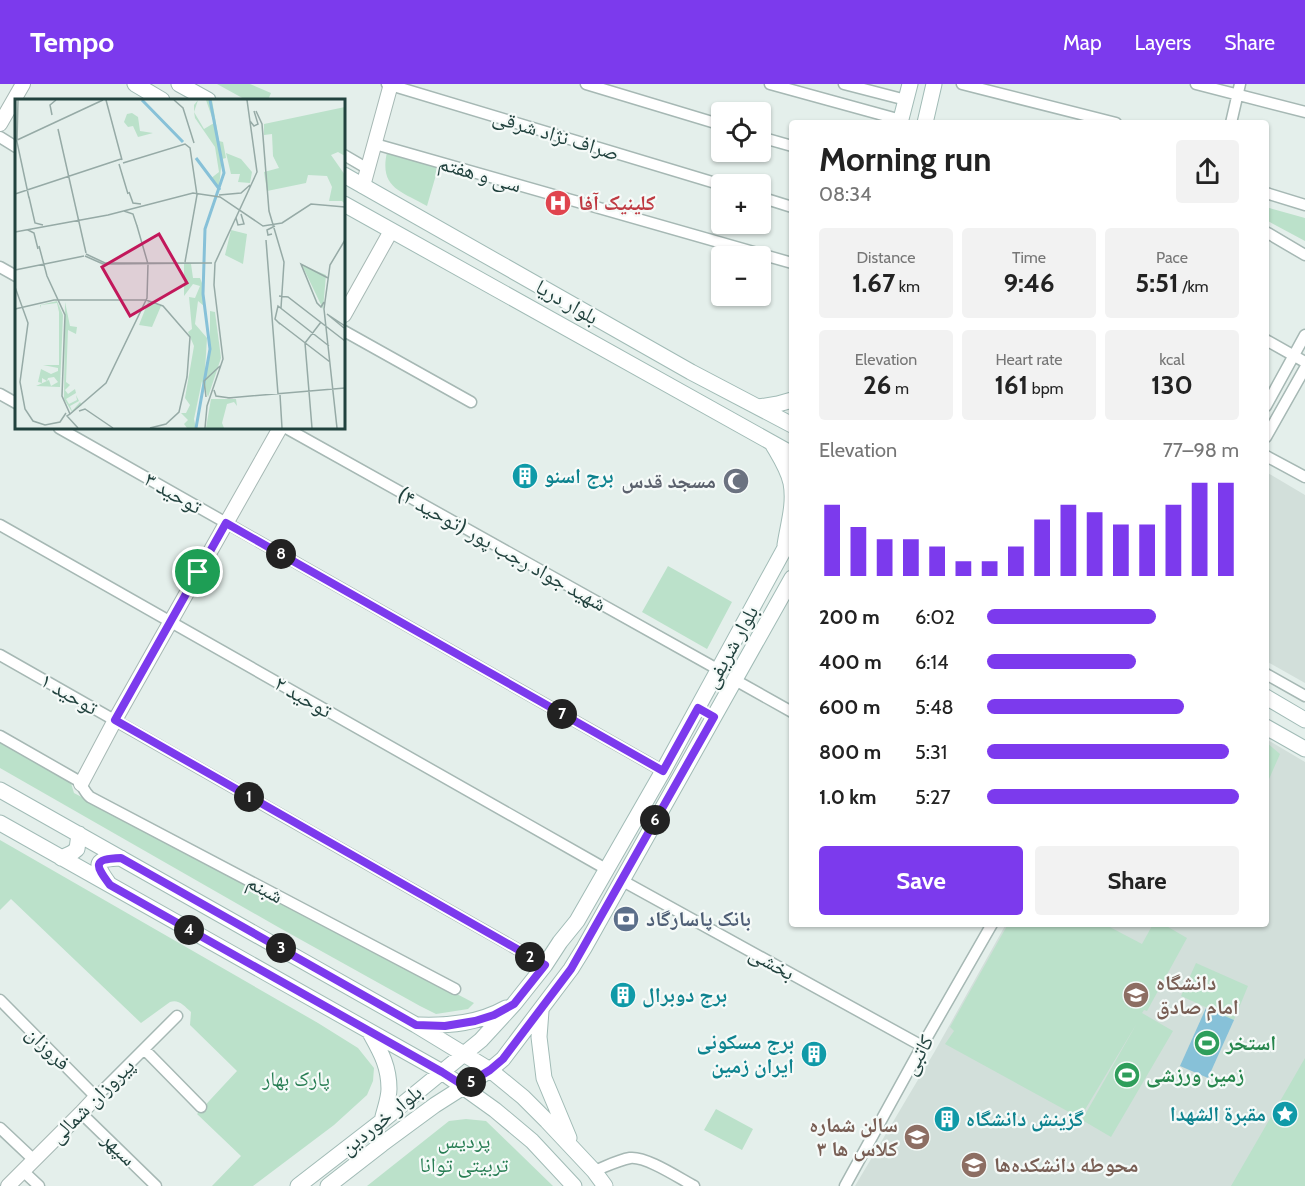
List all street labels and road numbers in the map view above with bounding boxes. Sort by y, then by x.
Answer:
street label: صراف‌ نژاد شرقی [490,103,622,167]
street label: سی و هفتم [435,150,524,199]
street label: بلوار دریا [532,274,603,329]
street label: توحید ۳ [140,466,206,519]
street label: شهید جواد رجب پور (توحید ۴) [394,481,611,616]
street label: بلوار شریفی [698,601,764,693]
street label: توحید ۱ [36,667,102,720]
street label: توحید ۲ [270,670,336,723]
street label: شبنم [242,869,288,910]
street label: بخشی [745,940,799,986]
street label: فروزان [21,1020,76,1075]
street label: کاتبی [896,1030,940,1080]
street label: پیروزان شمالی [44,1053,140,1149]
street label: بلوار خوردین [335,1079,427,1161]
street label: سپهر [96,1126,142,1171]

